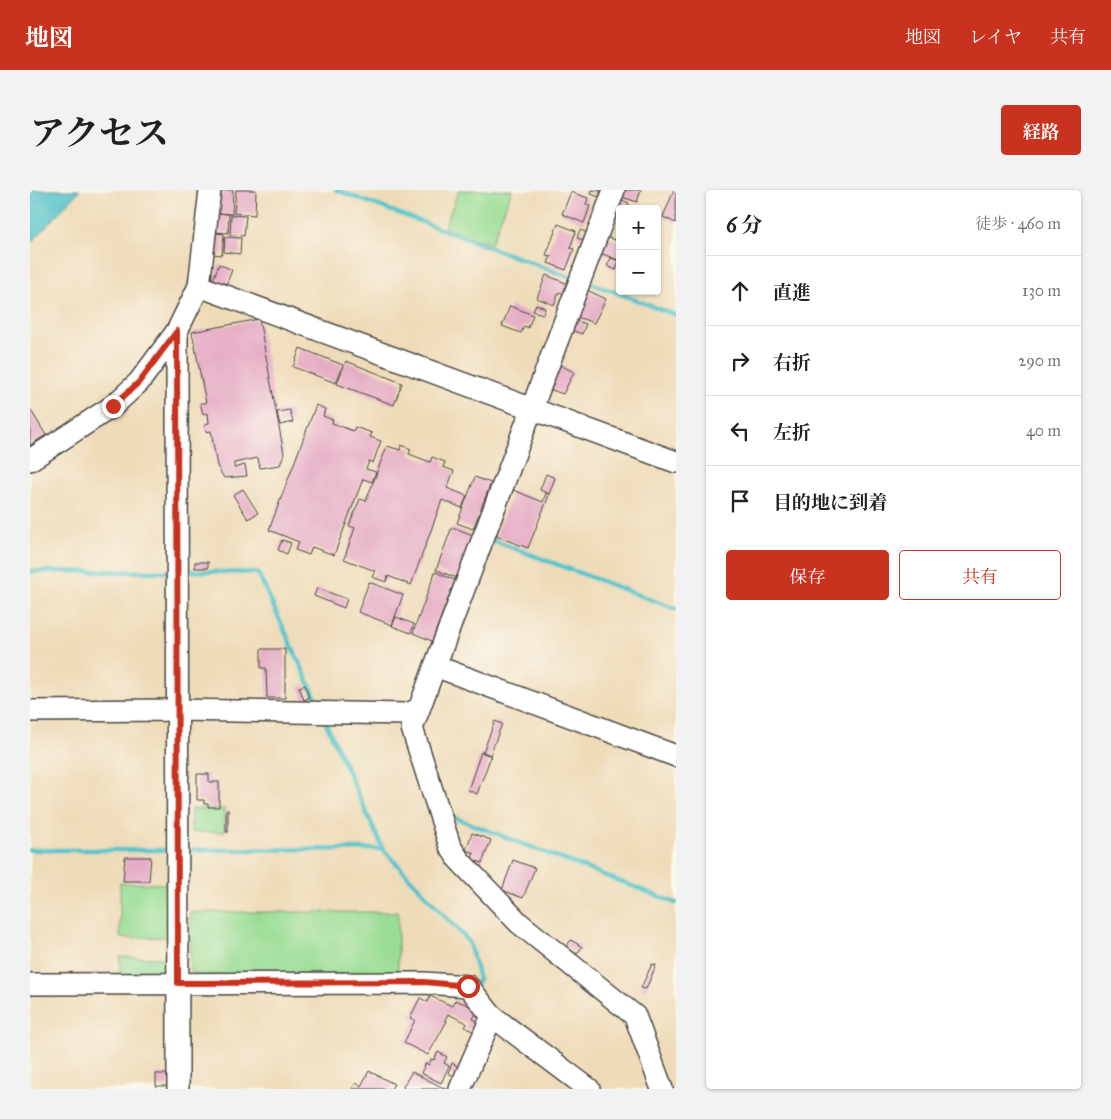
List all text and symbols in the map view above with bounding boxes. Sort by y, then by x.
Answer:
text: 地図 [25,23,73,53]
text: 地図 [905,26,941,48]
text: レイヤ [969,26,1022,48]
text: 共有 [1050,26,1086,48]
button: 経路 [1001,105,1081,155]
text: アクセス [30,112,169,155]
map controls [616,205,661,295]
button: + [616,205,661,250]
text: 6 分 [726,212,762,238]
text: 徒歩 · 460 m [975,214,1061,233]
button: − [616,250,661,295]
icon: ahead [726,277,754,305]
text: 直進 [773,281,811,304]
text: 130 m [1022,281,1061,300]
icon: right [726,347,754,375]
text: 右折 [773,351,811,374]
text: 290 m [1018,351,1061,370]
route end [102,395,125,418]
icon: left [726,417,754,445]
text: 左折 [773,421,811,444]
text: 40 m [1026,421,1061,440]
icon: arrive [726,487,754,515]
text: 目的地に到着 [773,491,887,514]
button: 保存 [726,550,889,600]
button: 共有 [899,550,1061,600]
route start [457,975,480,998]

